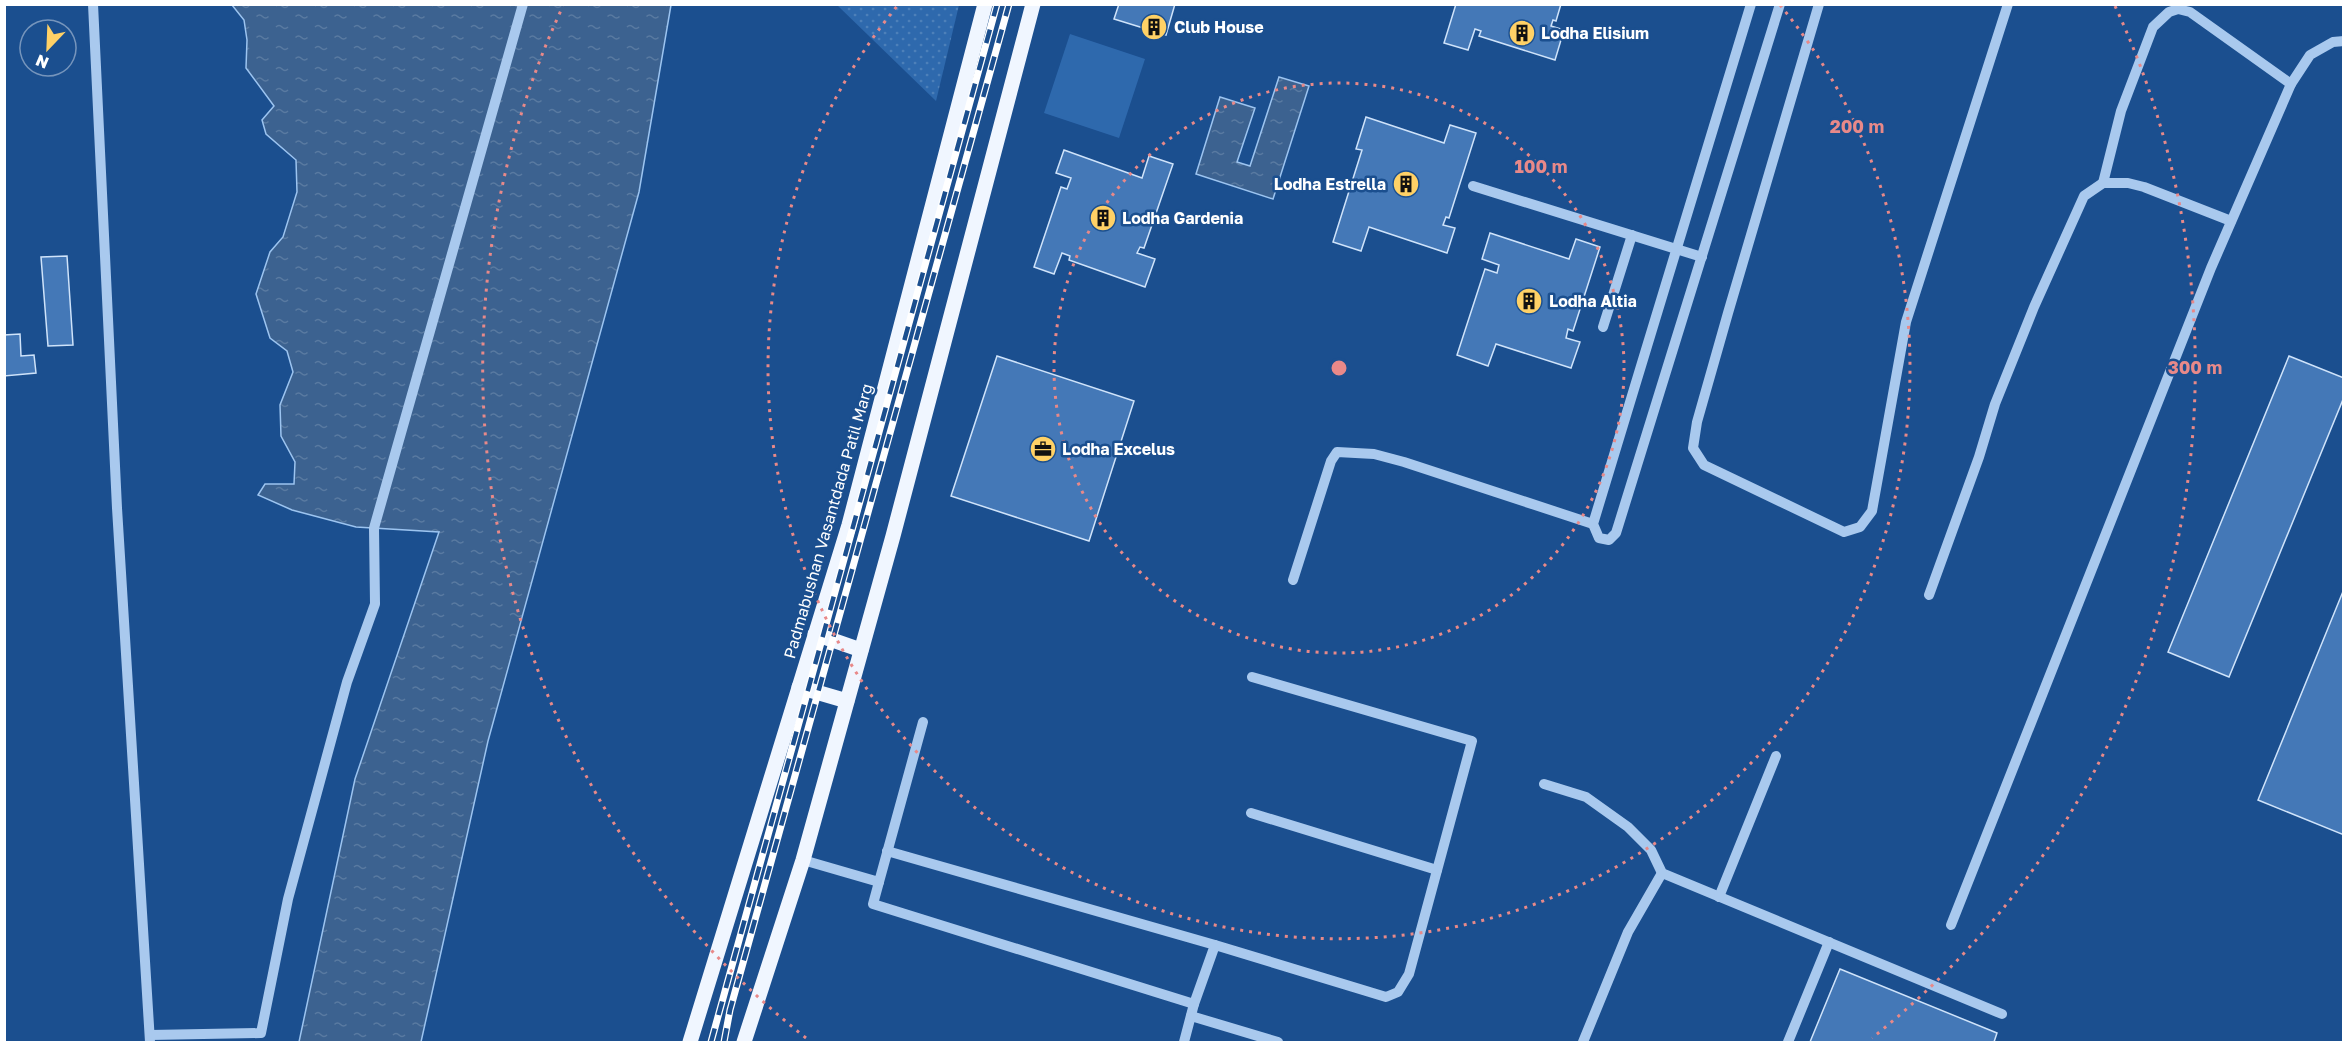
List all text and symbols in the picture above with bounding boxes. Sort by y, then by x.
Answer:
building icon: Club House [1139,12,1169,42]
place label: Club House [1174,17,1264,37]
north arrow [18,18,78,78]
building icon: Lodha Elisium [1507,18,1537,48]
place label: Lodha Elisium [1541,23,1649,43]
text: N [33,50,52,73]
text: 200 m [1830,115,1884,137]
text: 100 m [1515,155,1567,177]
building icon: Lodha Estrella [1391,169,1421,199]
place label: Lodha Estrella [1274,174,1386,194]
building icon: Lodha Gardenia [1088,203,1118,233]
place label: Lodha Gardenia [1122,208,1243,228]
building icon: Lodha Altia [1514,286,1544,316]
place label: Lodha Altia [1549,291,1637,311]
text: 300 m [2168,356,2222,378]
centre of rings [1329,358,1349,378]
street label: Padmabushan Vasantdada Patil Marg [779,381,877,661]
office icon: Lodha Excelus [1028,434,1058,464]
place label: Lodha Excelus [1062,439,1175,459]

